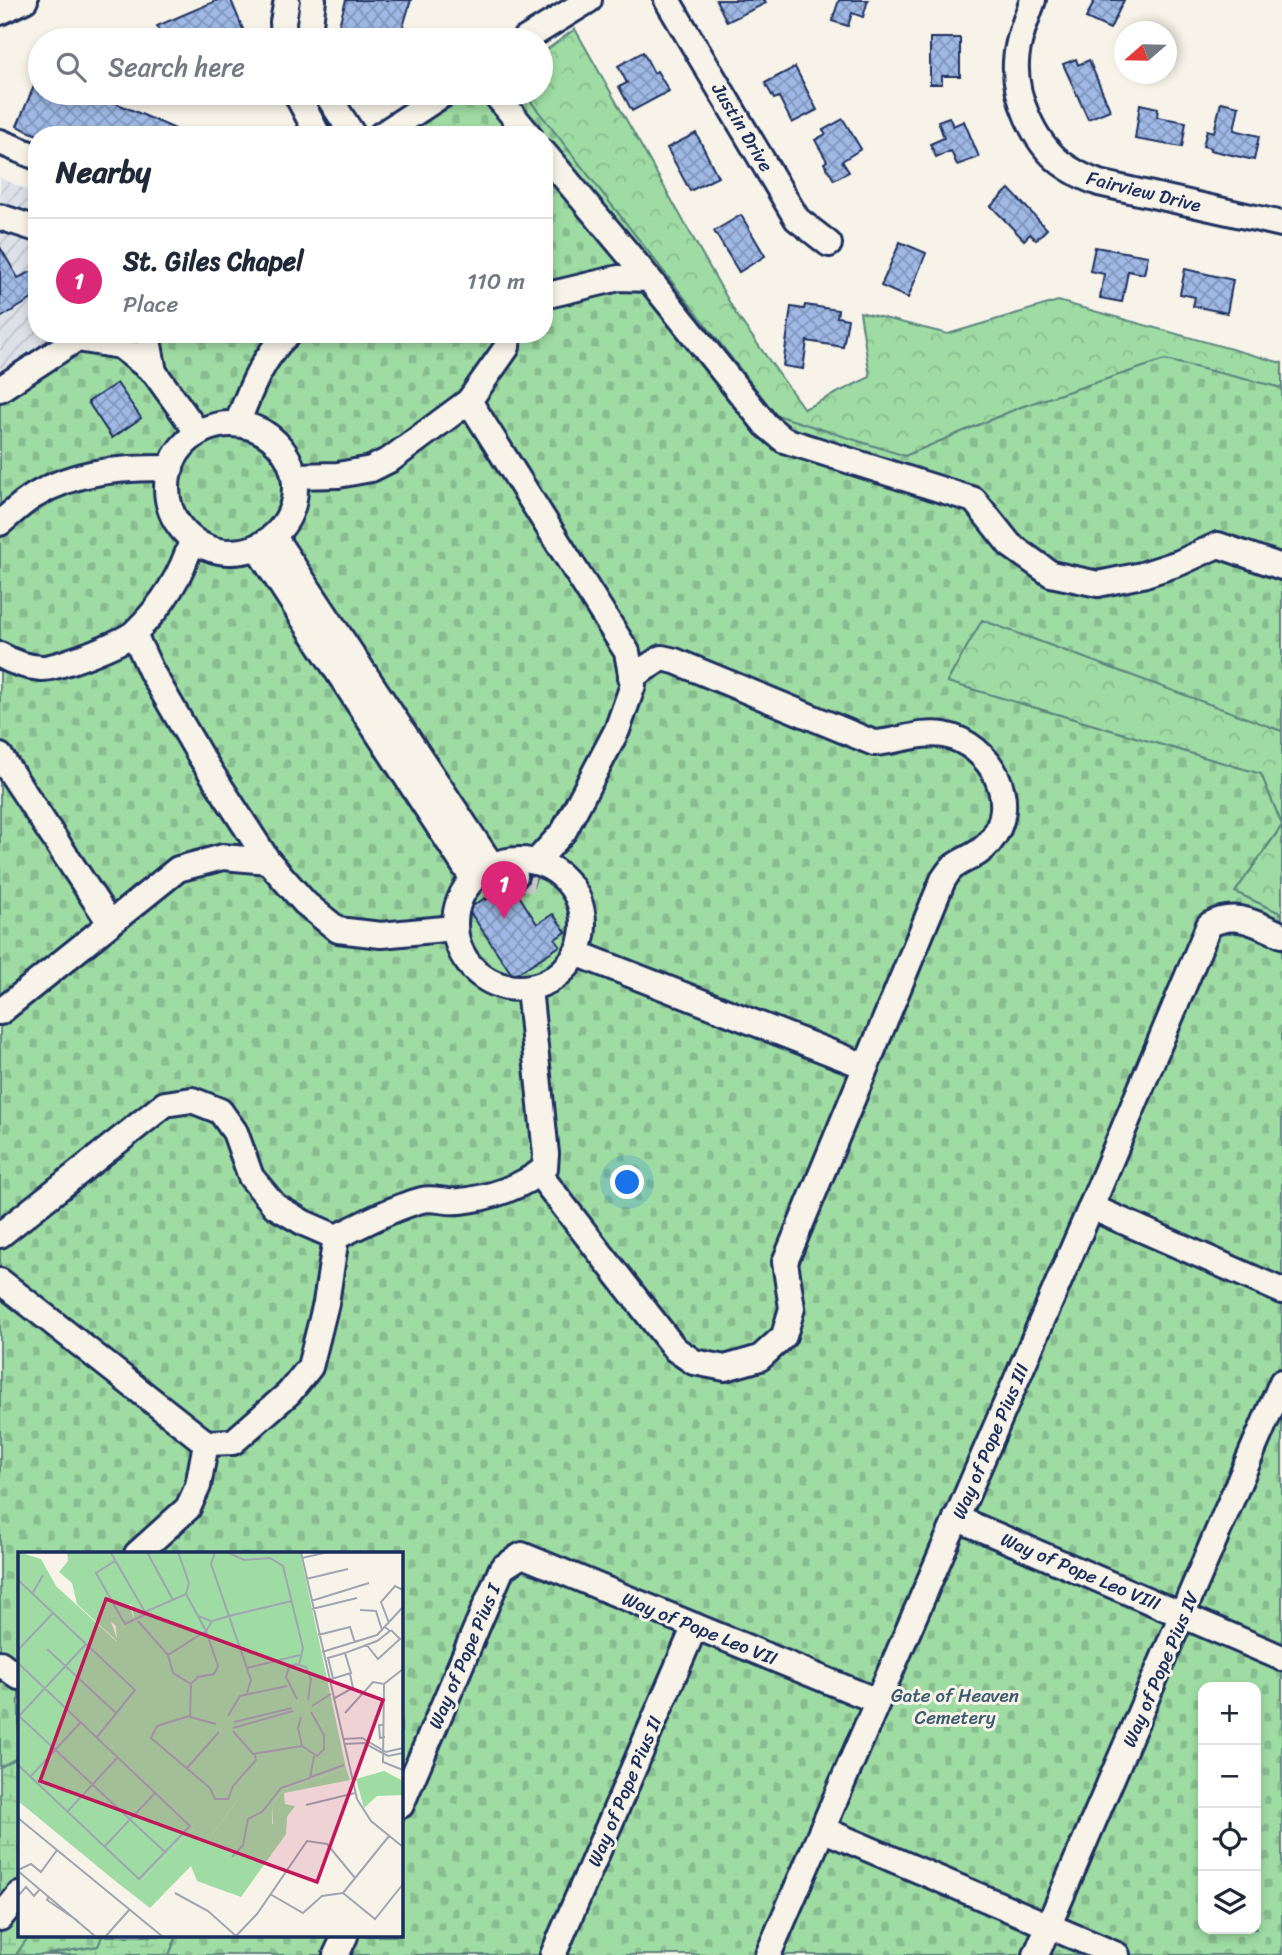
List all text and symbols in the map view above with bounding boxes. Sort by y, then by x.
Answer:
north arrow [1114,21,1177,84]
search box [28,28,553,105]
text: Search here [108,44,245,90]
icon: search [52,48,90,86]
street label: Justin Drive [702,75,782,179]
text: Nearby [56,145,151,199]
street label: Fairview Drive [1083,161,1205,222]
text: St. Giles Chapel [123,238,304,284]
text: 1 [74,261,84,302]
text: 110 m [467,261,525,302]
text: Place [123,284,178,325]
pin: 1 [481,861,527,919]
your location [610,1165,644,1199]
street label: Way of Pope Pius III [943,1358,1038,1525]
street label: Way of Pope Leo VIII [996,1523,1166,1620]
inset map [18,1552,402,1938]
street label: Way of Pope Pius I [419,1577,511,1734]
street label: Way of Pope Leo VII [617,1582,783,1675]
street label: Way of Pope Pius IV [1113,1585,1208,1752]
park label: Gate of Heaven Cemetery [891,1679,1019,1734]
map controls [1198,1682,1261,1934]
button: + [1198,1682,1261,1745]
street label: Way of Pope Pius II [578,1710,671,1872]
button: − [1198,1745,1261,1808]
button: locate [1198,1808,1261,1871]
button: layers [1198,1871,1261,1934]

